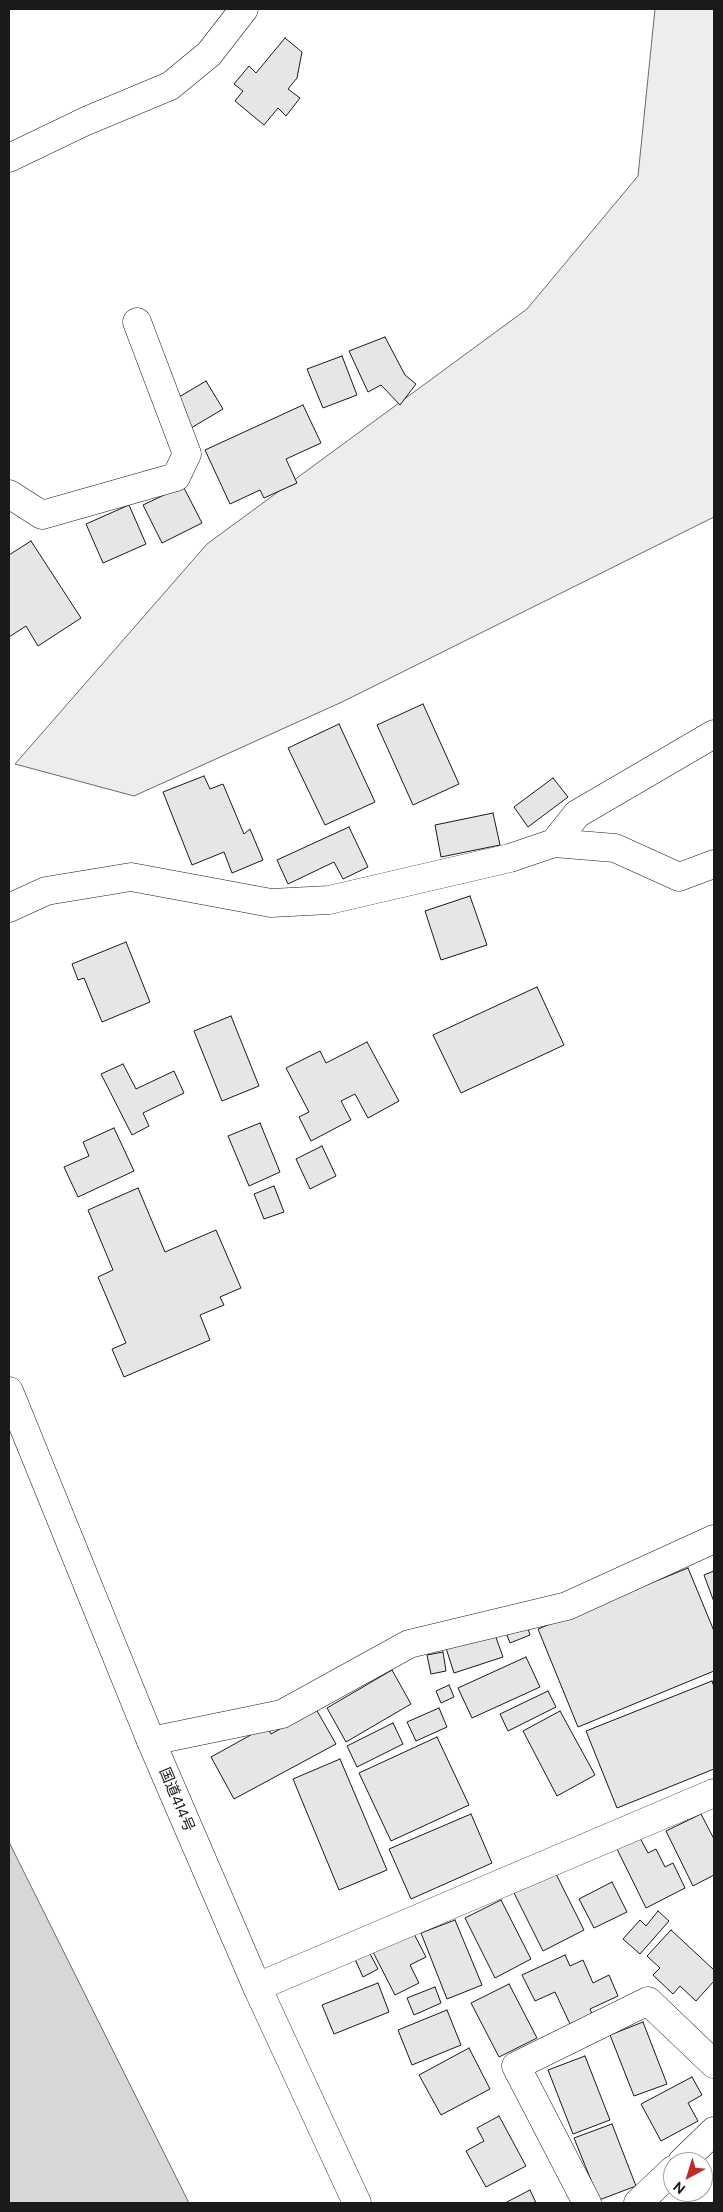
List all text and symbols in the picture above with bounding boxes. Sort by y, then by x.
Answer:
street label: 国道414号 [154,1765,198,1835]
north arrow [663,2152,713,2202]
text: N [670,2178,689,2198]

